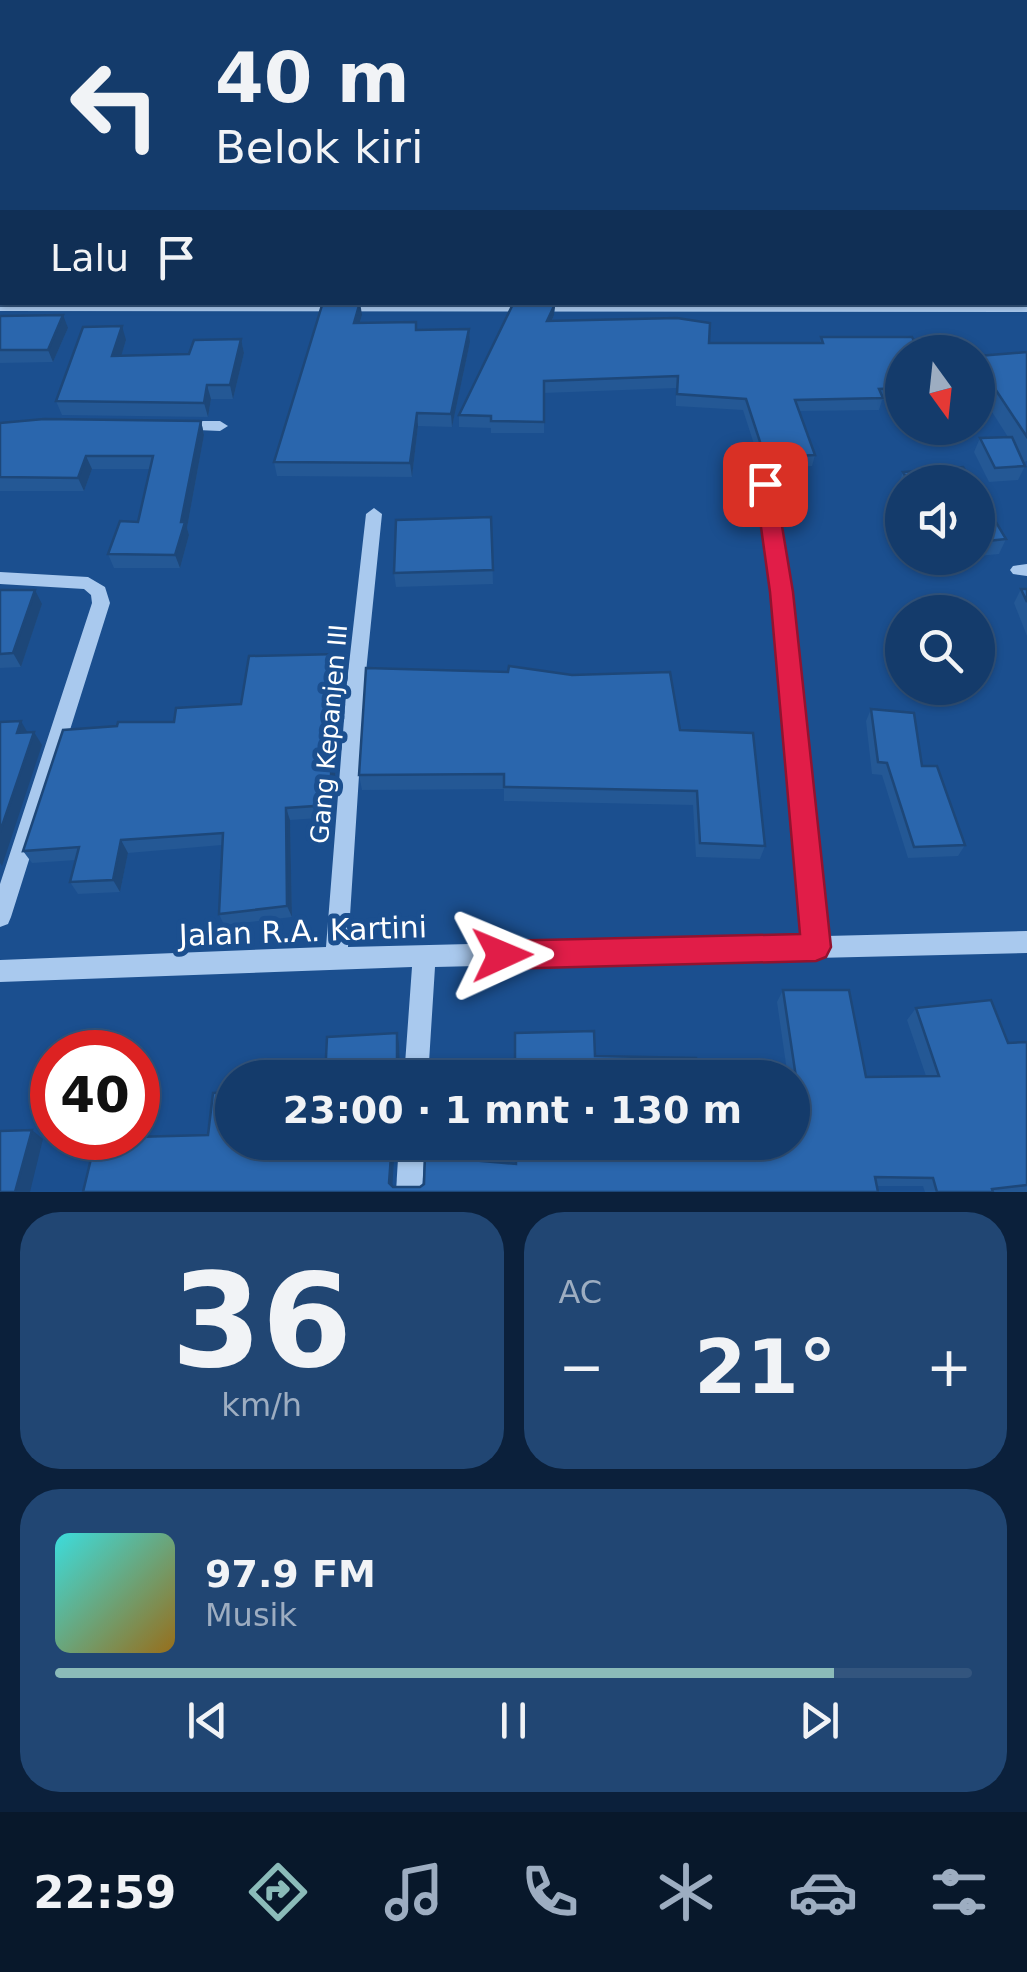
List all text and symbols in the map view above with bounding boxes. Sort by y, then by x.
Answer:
text: 40 m [215,37,410,119]
icon: left [50,40,180,170]
text: Belok kiri [215,121,424,174]
icon: arrive [149,230,204,285]
text: Lalu [50,236,129,280]
north arrow [885,335,995,445]
map controls [885,335,995,705]
pin [723,442,808,527]
icon: arrive [738,457,793,512]
button: sound [885,465,995,575]
button: search [885,595,995,705]
street label: Gang Kepanjen III [305,623,353,845]
position arrow [450,903,554,1007]
street label: Jalan R.A. Kartini [176,909,428,953]
speed limit sign: 40 [30,1030,160,1160]
text: 23:00 · 1 mnt · 130 m [283,1088,742,1132]
text: 36 [171,1245,352,1397]
text: AC [559,1273,602,1311]
text: 21° [694,1323,836,1411]
text: − [559,1335,605,1399]
text: + [926,1335,972,1399]
text: km/h [221,1386,302,1424]
text: 97.9 FM [205,1552,376,1596]
text: Musik [205,1596,297,1634]
icon: previous [180,1693,235,1748]
icon: pause [486,1693,541,1748]
icon: next [792,1693,847,1748]
icon: directions [243,1857,313,1927]
icon: music [379,1857,449,1927]
icon: phone [515,1857,585,1927]
icon: climate [651,1857,721,1927]
icon: car [788,1857,858,1927]
icon: filters [924,1857,994,1927]
text: 22:59 [33,1866,176,1919]

